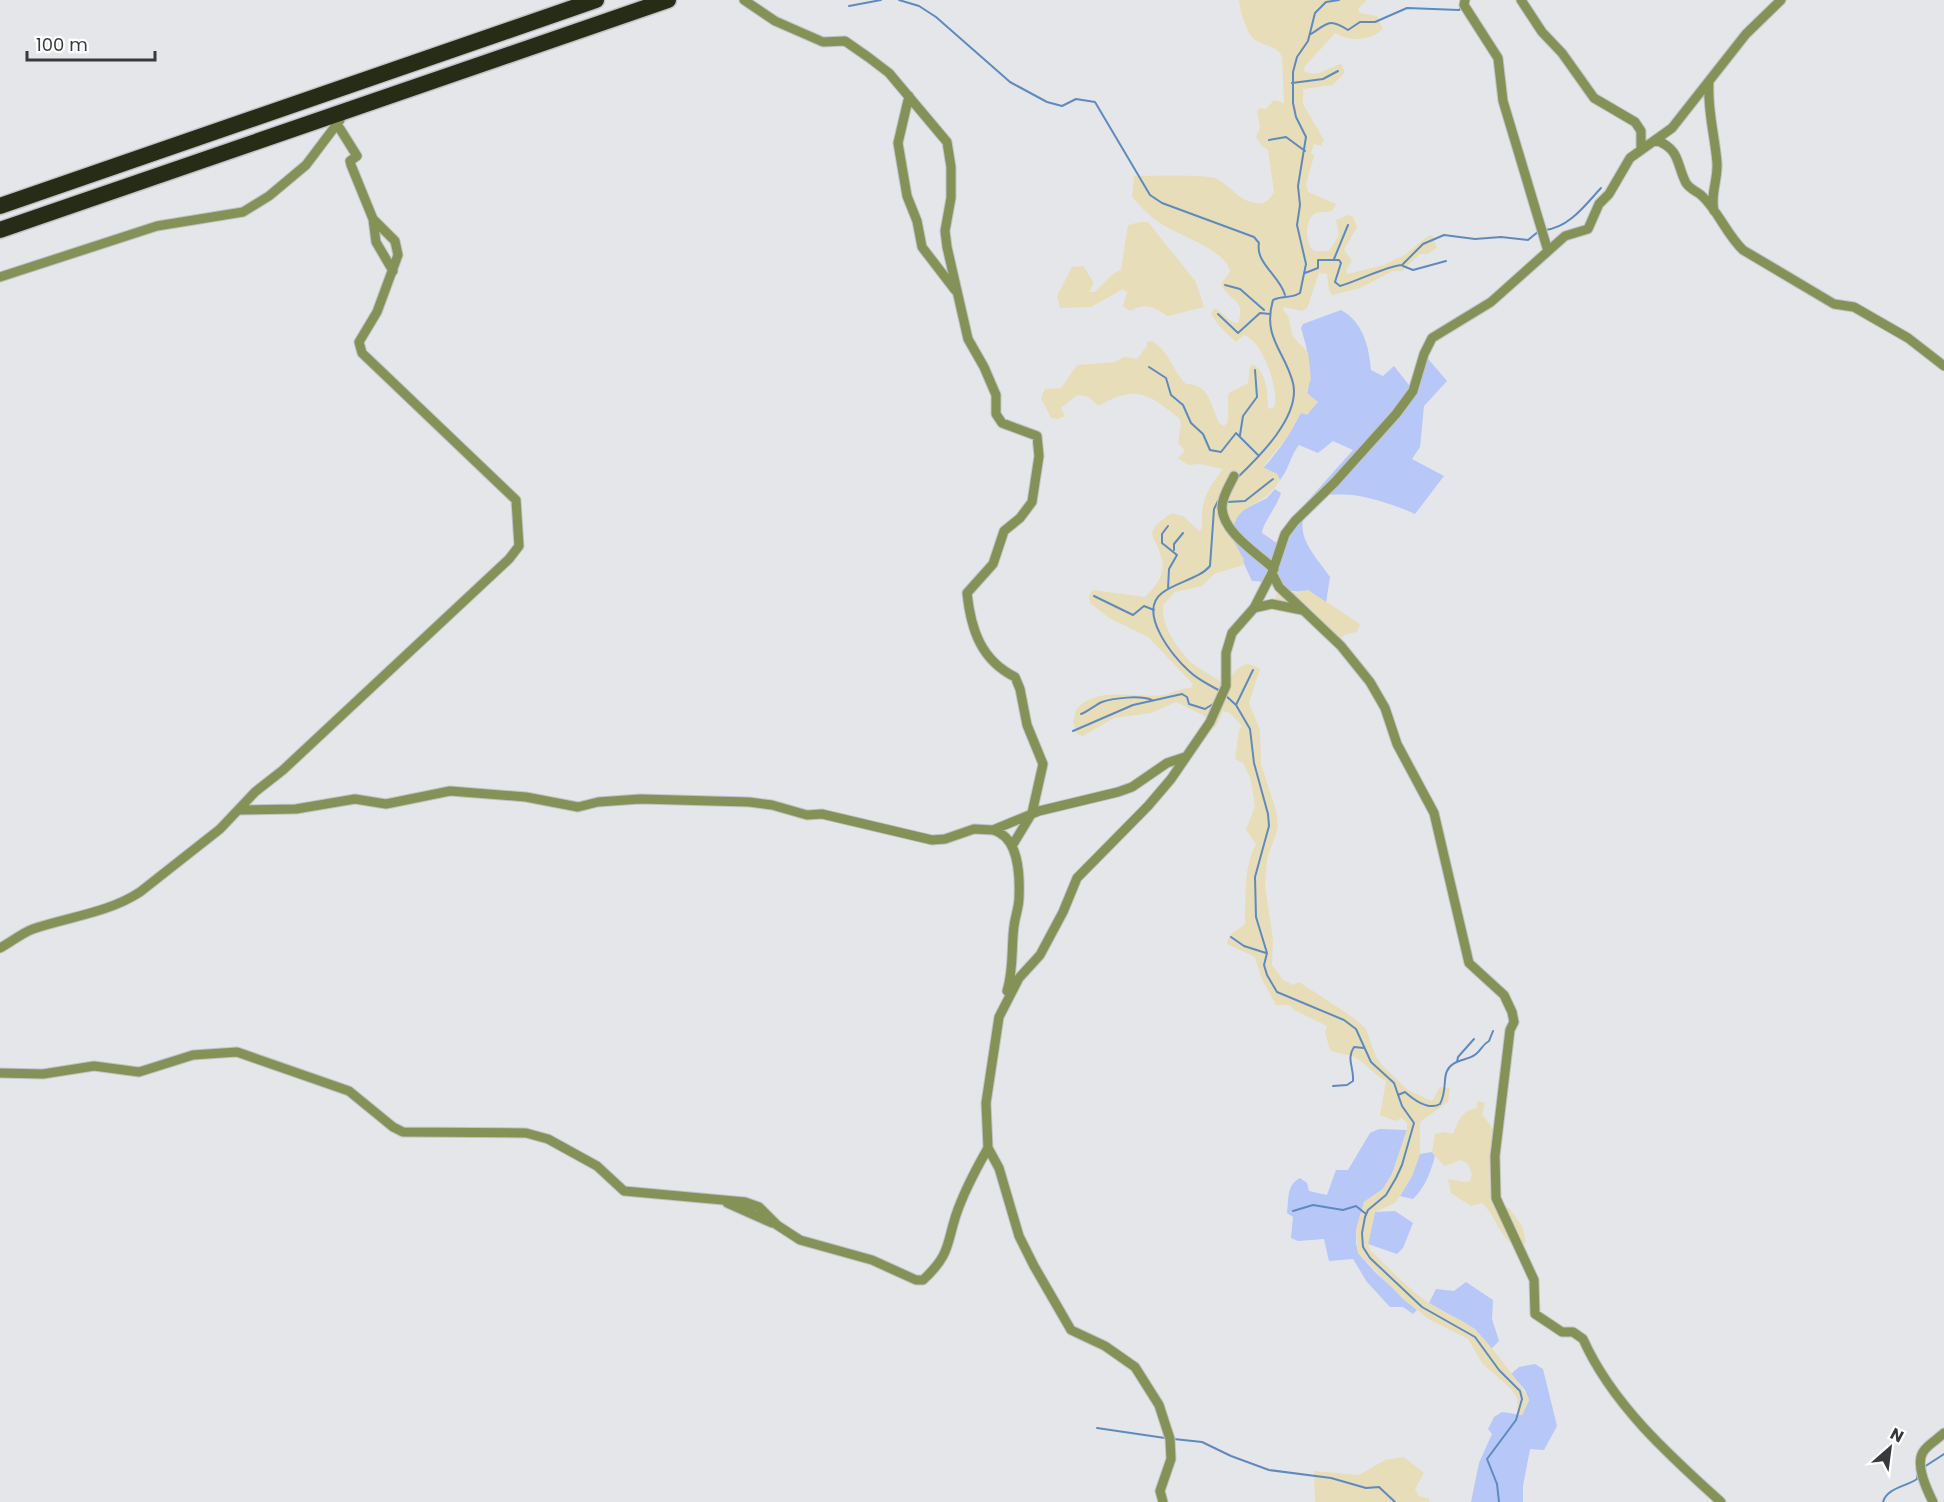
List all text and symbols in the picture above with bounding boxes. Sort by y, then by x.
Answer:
scale bar [27,24,154,62]
text: 100 m [36,32,88,57]
north arrow [1860,1418,1920,1478]
text: N [1886,1422,1908,1448]

